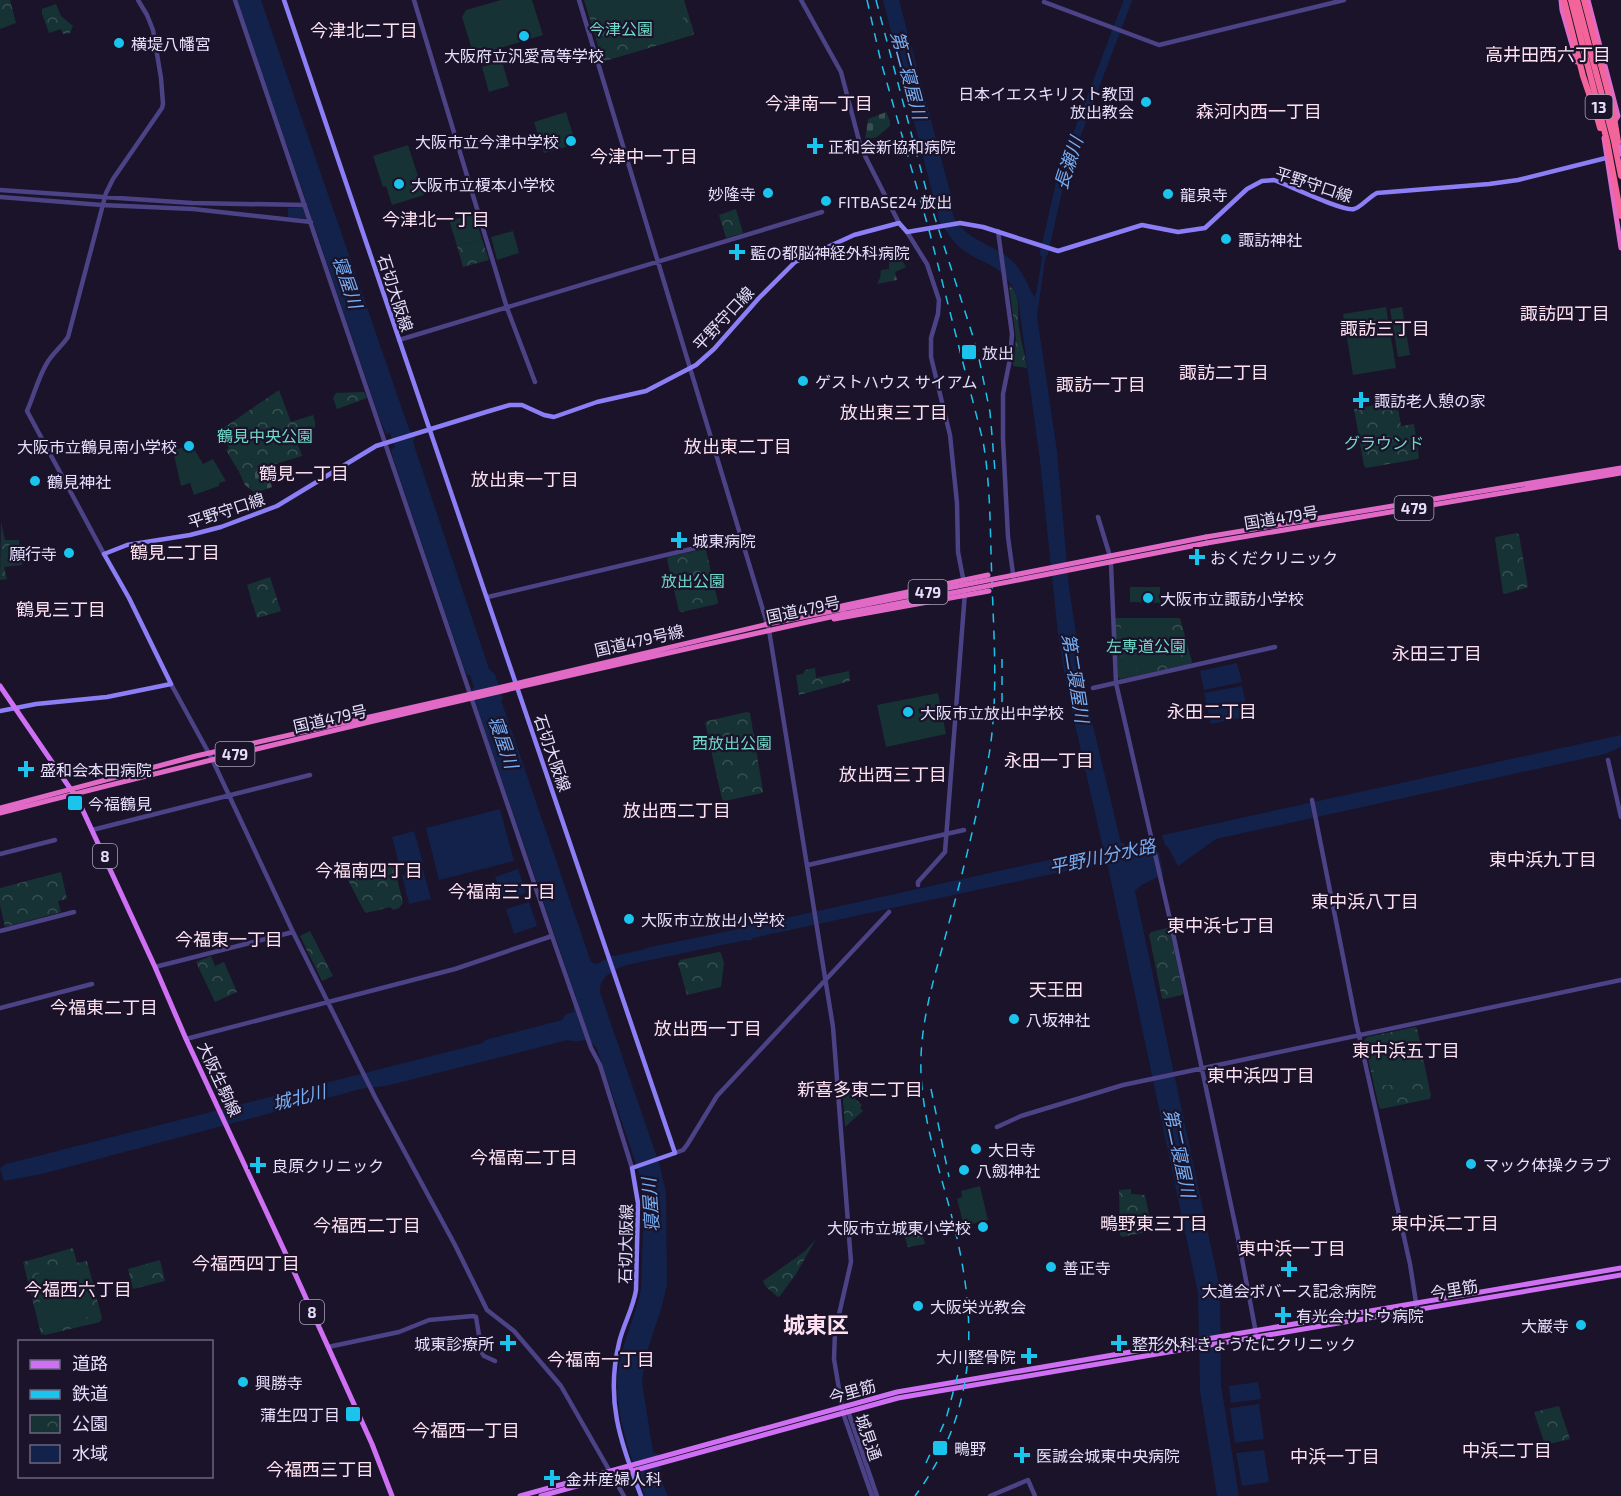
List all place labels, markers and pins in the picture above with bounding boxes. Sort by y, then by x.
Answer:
marker: 大阪府立汎愛高等学校 [517,29,531,43]
place label: 横堤八幡宮 [131,34,211,53]
marker: 横堤八幡宮 [112,36,126,50]
place label: 大阪府立汎愛高等学校 [444,46,604,65]
place label: 日本イエスキリスト教団 放出教会 [958,84,1134,121]
marker: 日本イエスキリスト教団 放出教会 [1139,95,1153,109]
place label: 大阪市立今津中学校 [415,132,559,151]
marker: 大阪市立今津中学校 [564,134,578,148]
marker: 正和会新協和病院 [806,137,824,155]
place label: 正和会新協和病院 [828,137,956,156]
place label: 大阪市立榎本小学校 [411,175,555,194]
marker: 大阪市立榎本小学校 [392,177,406,191]
place label: 妙隆寺 [708,184,756,203]
place label: 龍泉寺 [1180,185,1228,204]
marker: 妙隆寺 [761,186,775,200]
marker: 龍泉寺 [1161,187,1175,201]
place label: FITBASE24 放出 [838,192,952,211]
marker: FITBASE24 放出 [819,194,833,208]
place label: 諏訪神社 [1238,230,1302,249]
marker: 諏訪神社 [1219,232,1233,246]
marker: 藍の都脳神経外科病院 [728,243,746,261]
place label: 藍の都脳神経外科病院 [750,243,910,262]
marker: 放出 [960,343,978,361]
place label: 放出 [982,343,1014,362]
place label: ゲストハウス サイアム [815,372,977,391]
marker: ゲストハウス サイアム [796,374,810,388]
marker: 諏訪老人憩の家 [1352,391,1370,409]
place label: 諏訪老人憩の家 [1374,391,1486,410]
place label: 大阪市立鶴見南小学校 [17,437,177,456]
marker: 大阪市立鶴見南小学校 [182,439,196,453]
place label: 鶴見神社 [47,472,111,491]
marker: 鶴見神社 [28,474,42,488]
marker: 城東病院 [670,531,688,549]
place label: 城東病院 [692,531,756,550]
place label: 願行寺 [9,544,57,563]
marker: 願行寺 [62,546,76,560]
marker: おくだクリニック [1188,548,1206,566]
place label: おくだクリニック [1210,548,1338,567]
place label: 大阪市立諏訪小学校 [1160,589,1304,608]
marker: 大阪市立諏訪小学校 [1141,591,1155,605]
place label: 大阪市立放出中学校 [920,703,1064,722]
marker: 大阪市立放出中学校 [901,705,915,719]
marker: 盛和会本田病院 [17,760,35,778]
place label: 盛和会本田病院 [40,760,152,779]
marker: 今福鶴見 [66,794,84,812]
place label: 今福鶴見 [88,794,152,813]
place label: 大阪市立放出小学校 [641,910,785,929]
marker: 大阪市立放出小学校 [622,912,636,926]
place label: 八坂神社 [1026,1010,1090,1029]
marker: 八坂神社 [1007,1012,1021,1026]
place label: 大日寺 [988,1140,1036,1159]
marker: 大日寺 [969,1142,983,1156]
place label: マック体操クラブ [1483,1155,1611,1174]
marker: 良原クリニック [249,1156,267,1174]
place label: 良原クリニック [272,1156,384,1175]
marker: マック体操クラブ [1464,1157,1478,1171]
place label: 八劔神社 [976,1161,1040,1180]
marker: 八劔神社 [957,1163,971,1177]
place label: 大阪市立城東小学校 [827,1218,971,1237]
marker: 大阪市立城東小学校 [976,1220,990,1234]
place label: 善正寺 [1063,1258,1111,1277]
marker: 善正寺 [1044,1260,1058,1274]
marker: 大道会ボバース記念病院 [1280,1260,1298,1278]
place label: 大道会ボバース記念病院 [1201,1281,1377,1300]
place label: 大阪栄光教会 [930,1297,1026,1316]
marker: 大阪栄光教会 [911,1299,925,1313]
marker: 有光会サトウ病院 [1274,1306,1292,1324]
place label: 有光会サトウ病院 [1296,1306,1424,1325]
place label: 大巌寺 [1521,1316,1569,1335]
marker: 大巌寺 [1574,1318,1588,1332]
place label: 城東診療所 [414,1334,494,1353]
marker: 城東診療所 [499,1334,517,1352]
marker: 整形外科きょうたにクリニック [1110,1334,1128,1352]
place label: 整形外科きょうたにクリニック [1132,1334,1356,1353]
place label: 大川整骨院 [936,1347,1016,1366]
marker: 大川整骨院 [1020,1347,1038,1365]
place label: 興勝寺 [255,1373,303,1392]
marker: 興勝寺 [236,1375,250,1389]
place label: 蒲生四丁目 [260,1405,340,1424]
marker: 蒲生四丁目 [344,1405,362,1423]
marker: 鴫野 [931,1439,949,1457]
place label: 鴫野 [954,1439,986,1458]
marker: 医誠会城東中央病院 [1013,1446,1031,1464]
place label: 医誠会城東中央病院 [1036,1446,1180,1465]
marker: 金井産婦人科 [543,1469,561,1487]
place label: 金井産婦人科 [566,1469,662,1488]

